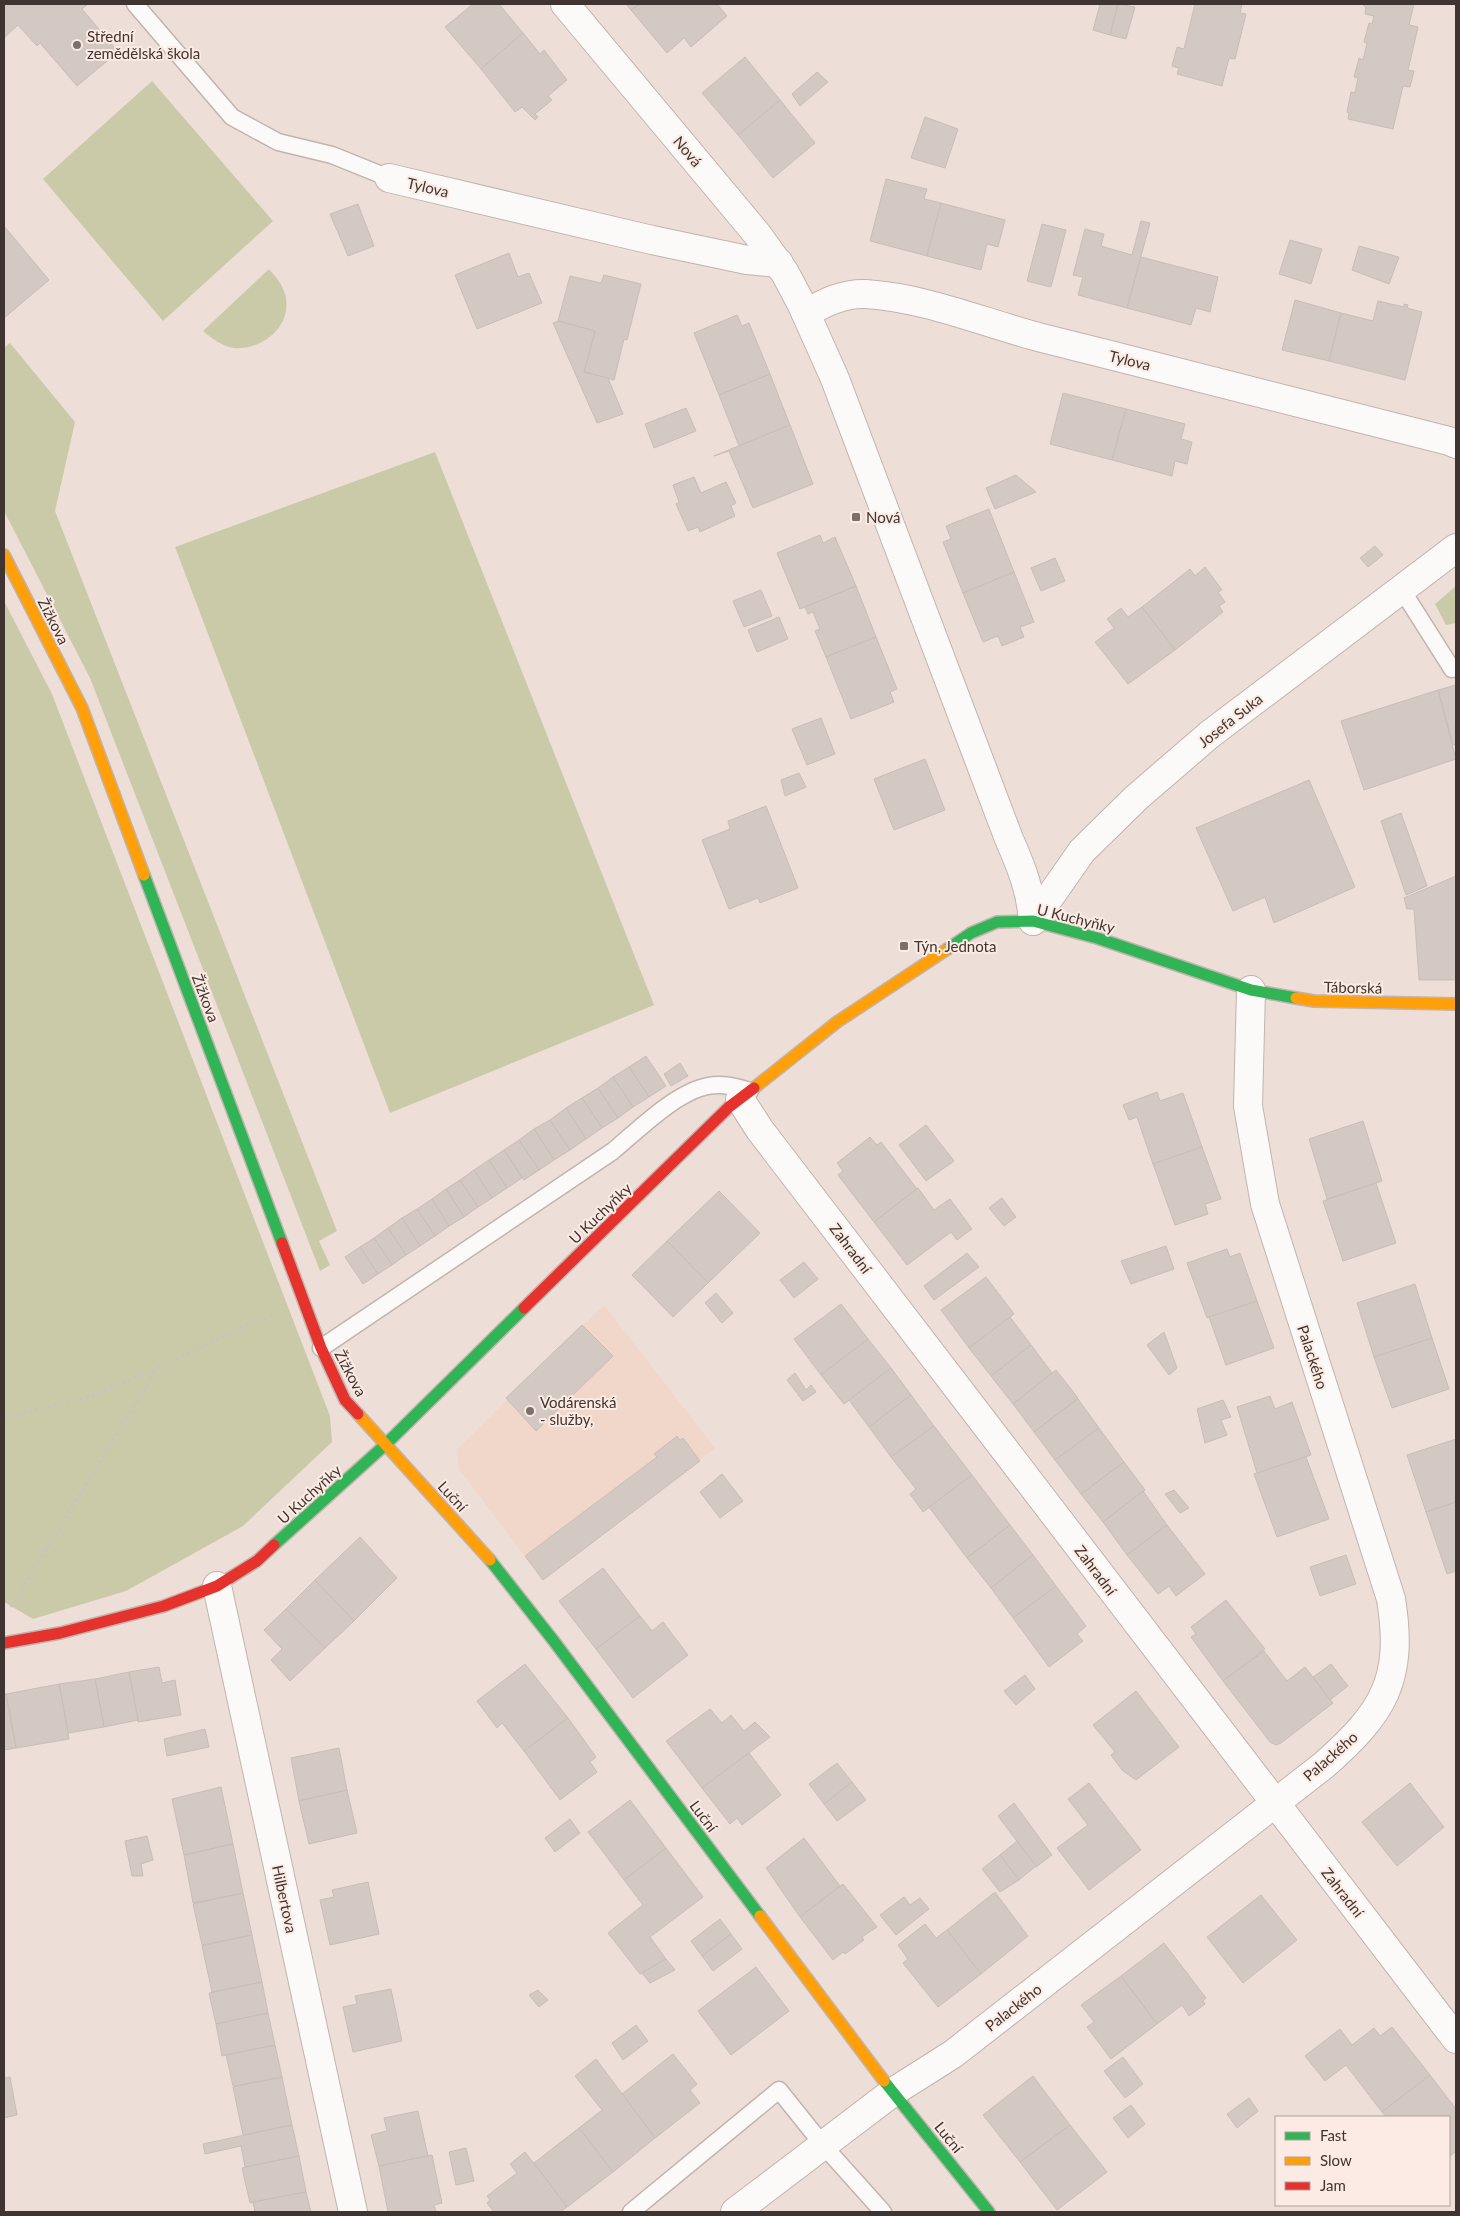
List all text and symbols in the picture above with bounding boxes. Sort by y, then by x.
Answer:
place label: Střední zemědělská škola [87,27,200,62]
marker: Střední zemědělská škola [71,39,83,51]
street label: Nová [670,132,706,170]
street label: Tylova [405,173,451,201]
street label: Tylova [1107,346,1153,374]
place label: Nová [866,508,901,526]
marker: Nová [850,511,862,523]
street label: Žižkova [35,595,73,647]
street label: Josefa Suka [1194,689,1266,751]
street label: U Kuchyňky [1035,900,1117,936]
place label: Týn, Jednota [914,937,996,955]
marker: Týn, Jednota [898,940,910,952]
street label: Žižkova [189,971,223,1025]
street label: Táborská [1324,977,1382,997]
street label: U Kuchyňky [565,1179,635,1247]
street label: Zahradní [826,1219,876,1278]
street label: Palackého [1294,1323,1332,1391]
street label: Žižkova [331,1347,371,1399]
place label: Vodárenská - služby, [540,1393,616,1428]
marker: Vodárenská - služby, [524,1405,536,1417]
street label: U Kuchyňky [273,1461,345,1527]
street label: Luční [435,1477,472,1516]
street label: Zahradní [1071,1541,1121,1600]
street label: Palackého [1299,1727,1361,1785]
street label: Luční [686,1797,722,1836]
street label: Hilbertova [269,1863,301,1935]
street label: Zahradní [1318,1864,1369,1921]
street label: Palackého [981,1979,1045,2035]
legend [1275,2116,1450,2206]
street label: Luční [931,2118,968,2157]
text: Fast [1320,2126,1347,2144]
text: Slow [1320,2151,1352,2169]
text: Jam [1320,2176,1346,2194]

